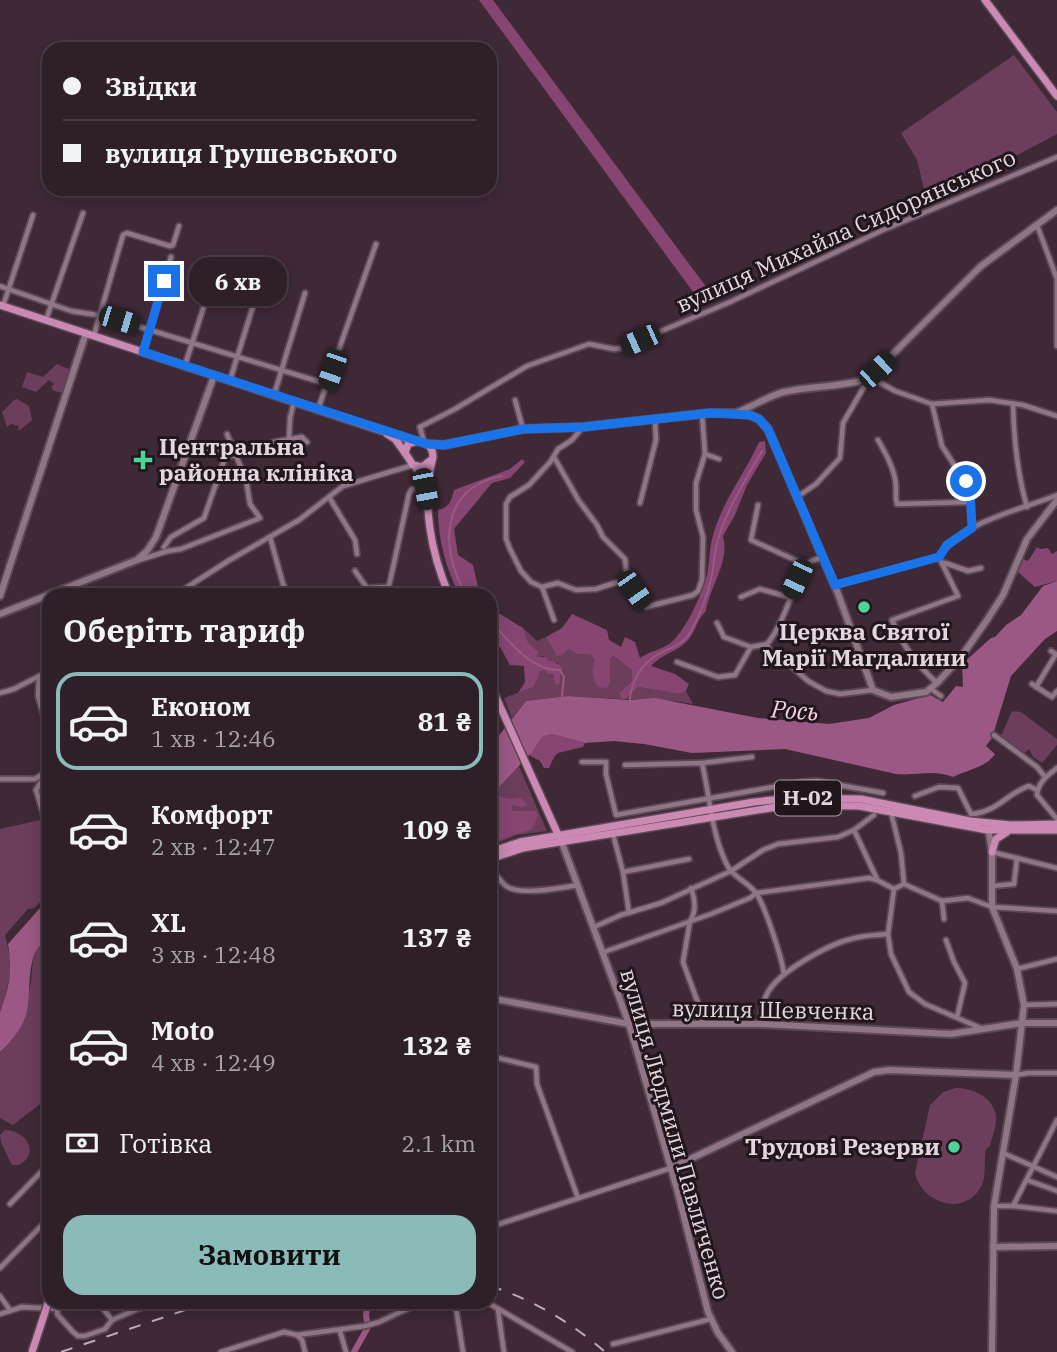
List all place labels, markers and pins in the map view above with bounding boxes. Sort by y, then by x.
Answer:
place label: Центральна районна клініка [159,431,354,487]
marker: Центральна районна клініка [133,450,153,470]
marker: Церква Святої Марії Магдалини [856,599,872,615]
place label: Церква Святої Марії Магдалини [762,616,966,672]
place label: Трудові Резерви [745,1131,940,1161]
marker: Трудові Резерви [946,1139,962,1155]

